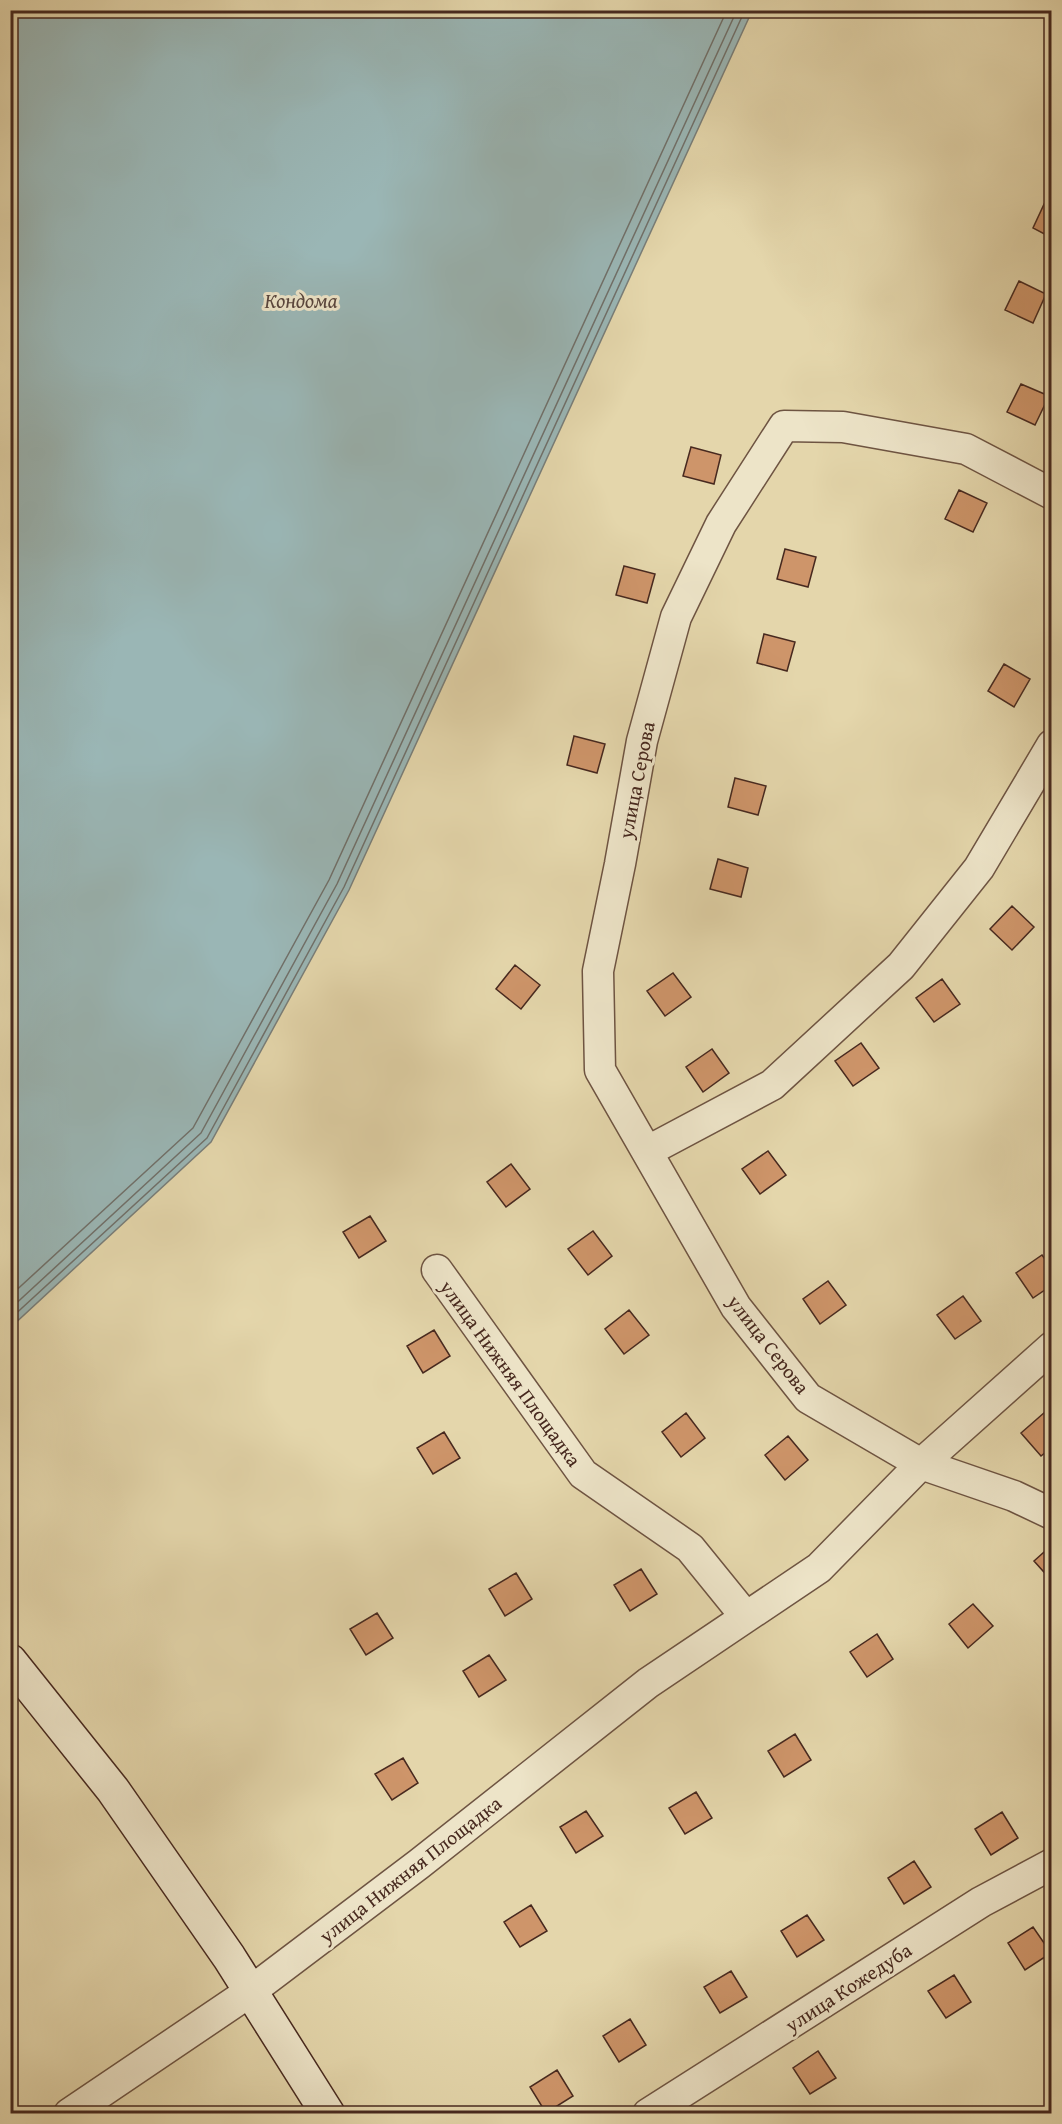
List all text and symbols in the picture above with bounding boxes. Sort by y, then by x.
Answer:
water label: Кондома [265,285,338,316]
street label: улица Серова [610,718,662,842]
street label: улица Нижняя Площадка [433,1273,589,1473]
street label: улица Серова [720,1287,817,1400]
street label: улица Нижняя Площадка [312,1788,508,1950]
street label: улица Кожедуба [778,1935,917,2039]

